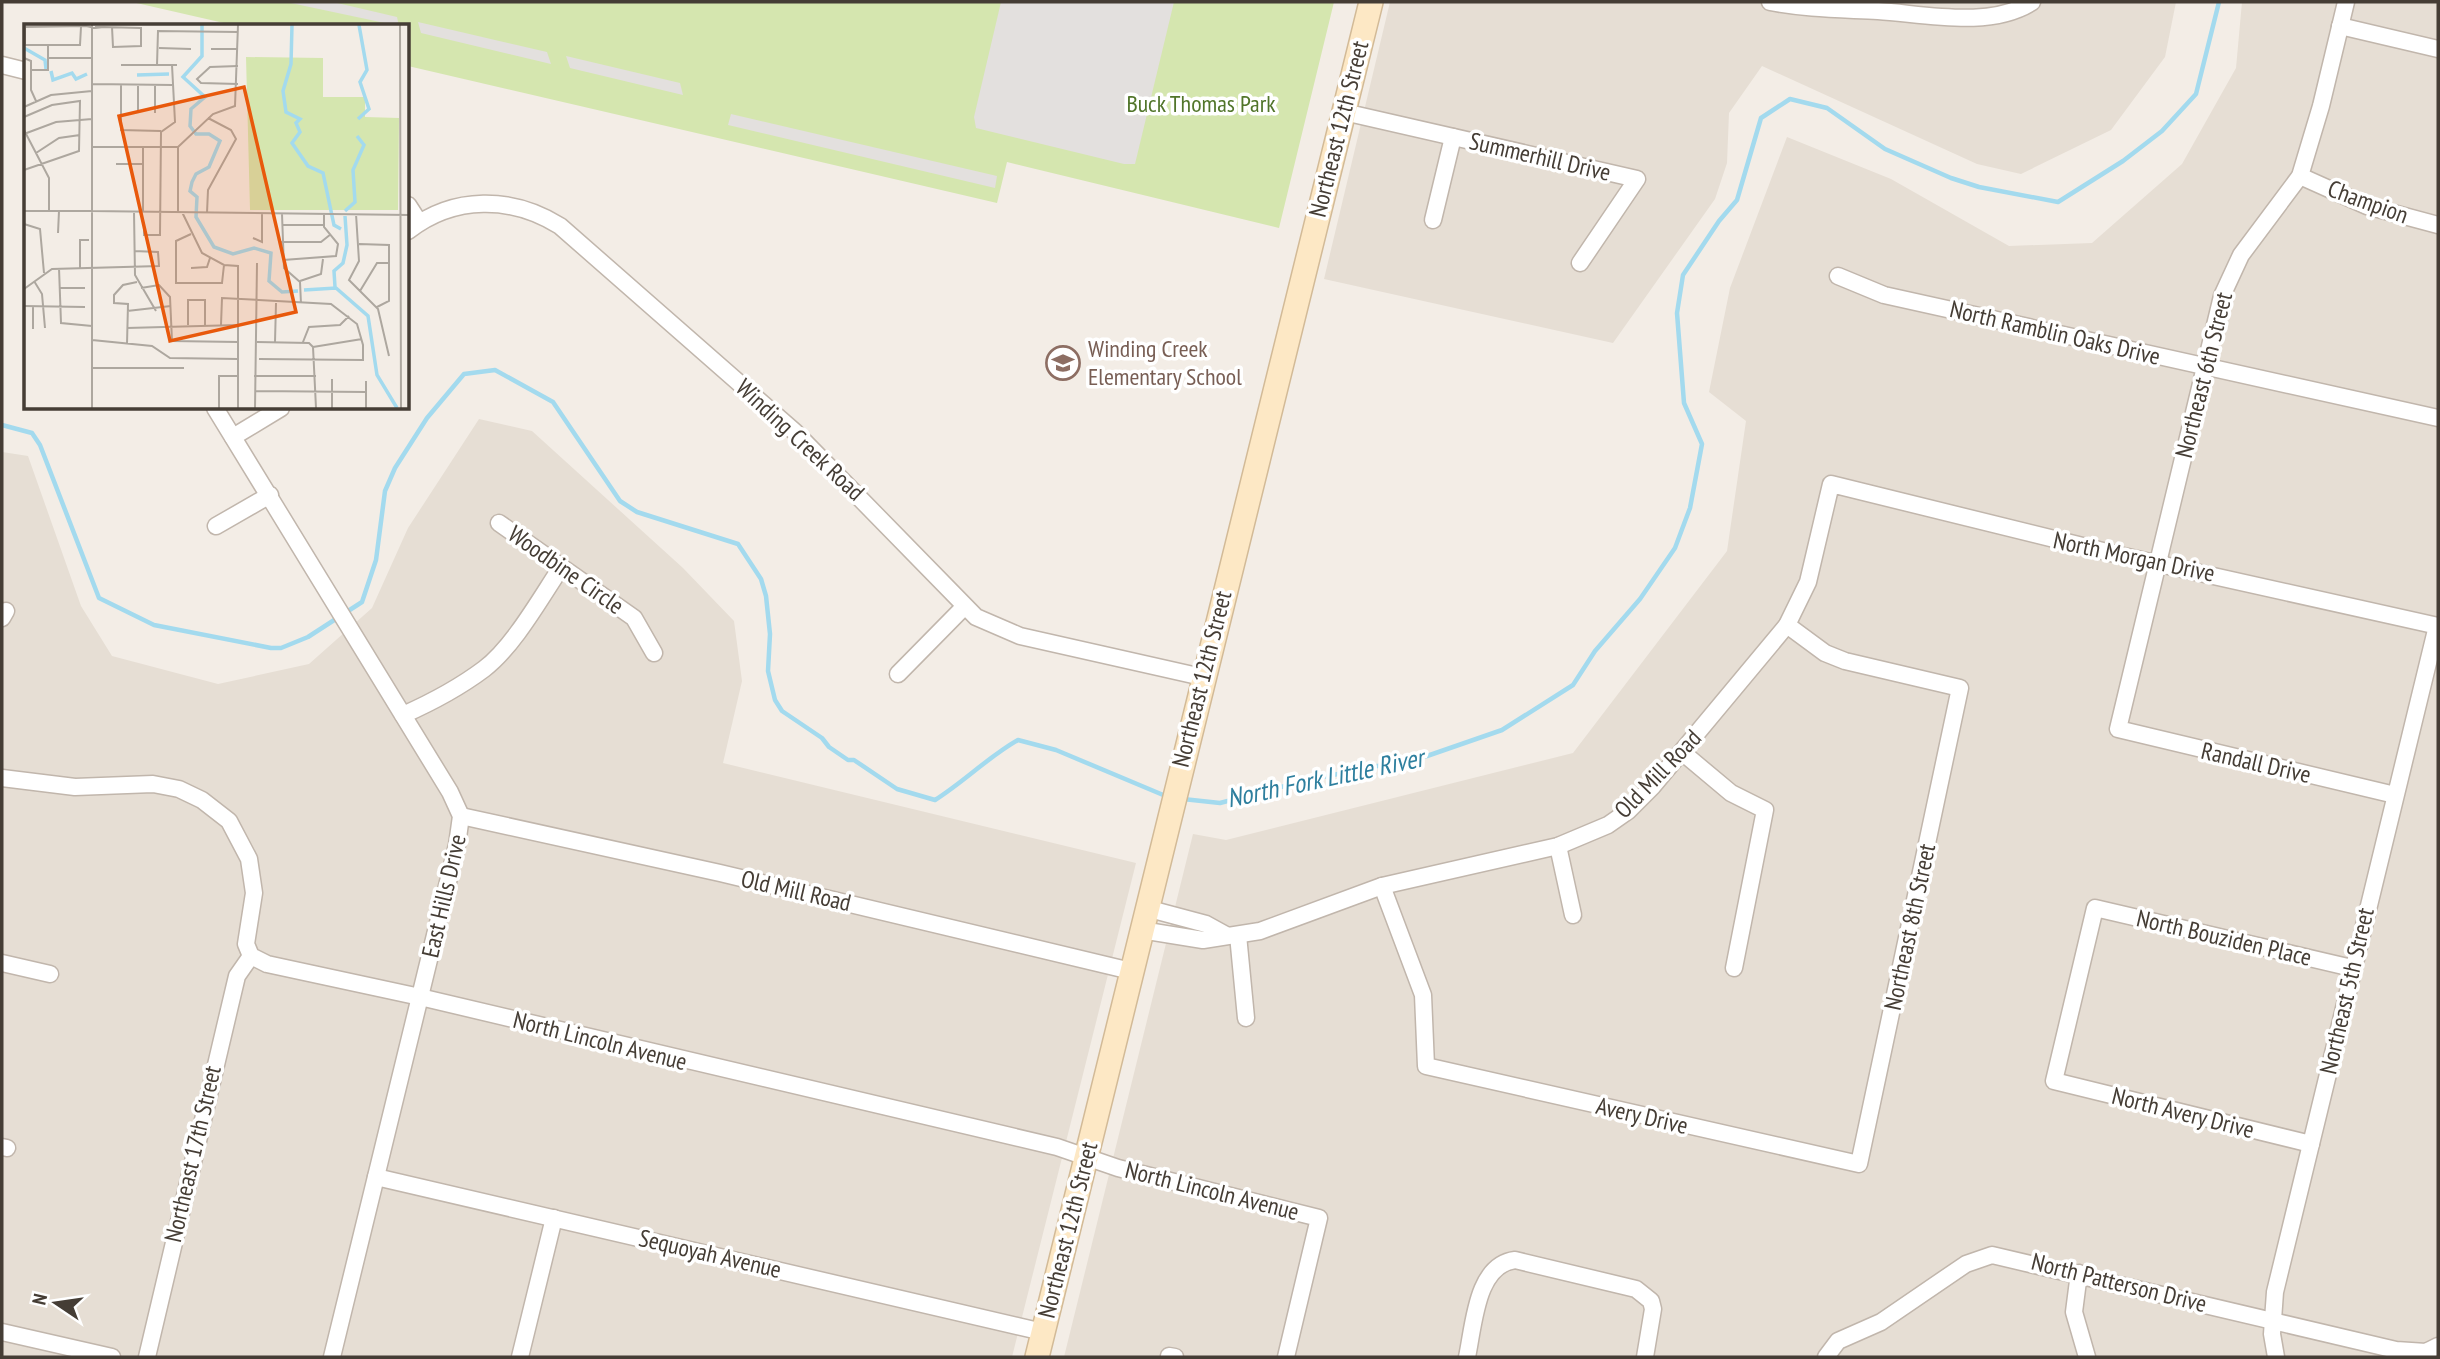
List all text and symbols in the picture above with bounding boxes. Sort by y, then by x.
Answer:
inset map [24,24,410,410]
street label: Northeast 12th Street [1302,37,1375,220]
park label: Buck Thomas Park [1126,88,1276,119]
street label: Summerhill Drive [1466,125,1614,188]
street label: Champion [2324,173,2413,230]
street label: Northeast 6th Street [2168,288,2239,461]
street label: North Ramblin Oaks Drive [1947,293,2163,372]
place label: Winding Creek Elementary School [1088,333,1242,392]
school or university icon: Winding Creek Elementary School [1044,344,1082,382]
street label: Winding Creek Road [729,372,871,507]
street label: Woodbine Circle [502,518,630,621]
street label: North Morgan Drive [2051,524,2218,589]
street label: Northeast 12th Street [1165,587,1238,770]
street label: Old Mill Road [1608,723,1708,825]
street label: Randall Drive [2198,735,2314,790]
water label: North Fork Little River [1224,740,1430,814]
street label: East Hills Drive [414,831,473,961]
street label: Northeast 8th Street [1877,840,1942,1013]
street label: Old Mill Road [738,863,854,918]
street label: North Bouziden Place [2134,902,2315,973]
street label: Northeast 5th Street [2312,904,2381,1077]
street label: North Lincoln Avenue [510,1004,690,1077]
street label: Northeast 17th Street [157,1062,228,1245]
street label: North Avery Drive [2109,1080,2257,1145]
street label: Avery Drive [1593,1090,1691,1141]
street label: Northeast 12th Street [1031,1138,1104,1321]
street label: North Lincoln Avenue [1122,1154,1302,1227]
street label: Sequoyah Avenue [636,1222,784,1285]
street label: North Patterson Drive [2028,1246,2210,1319]
north arrow [21,1268,91,1338]
text: N [27,1291,52,1307]

